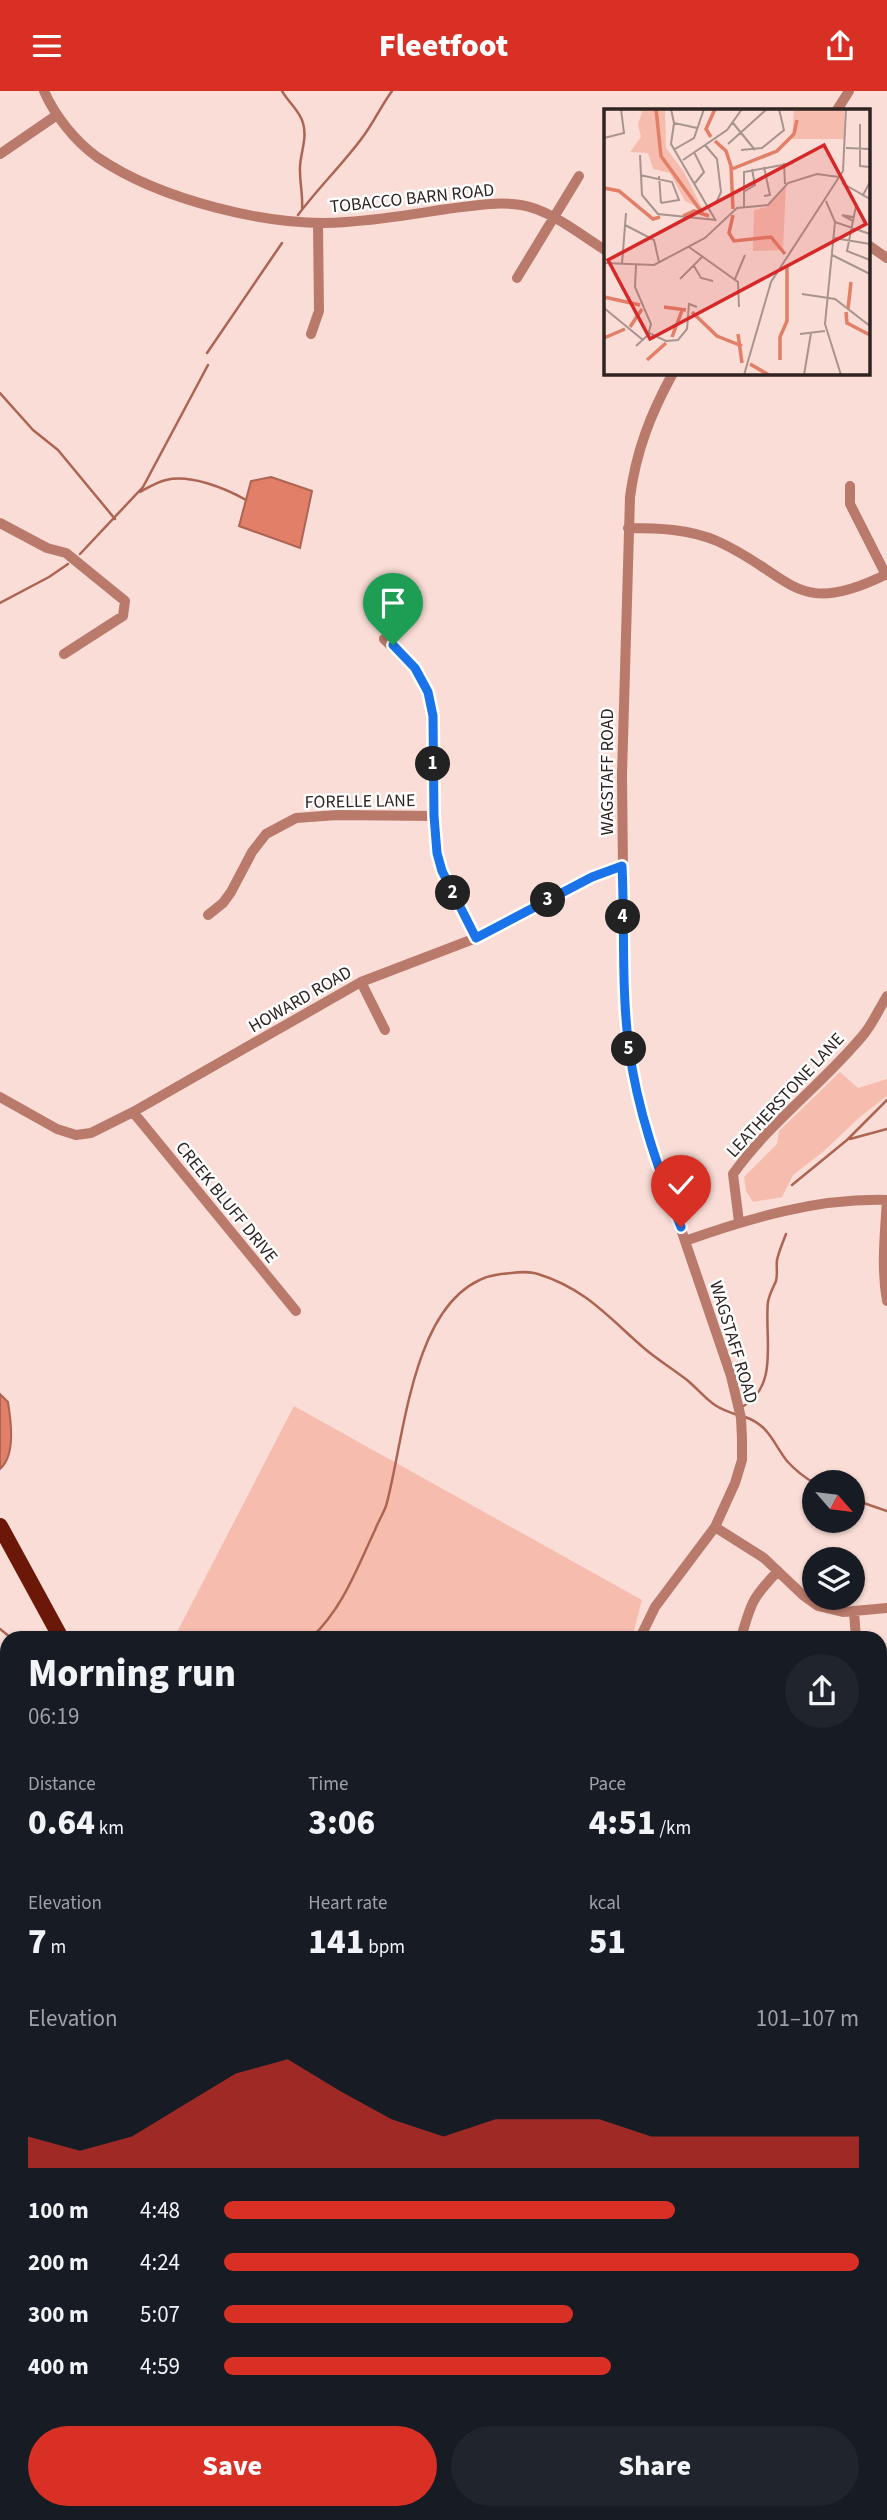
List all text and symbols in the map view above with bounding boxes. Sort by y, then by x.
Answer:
text: Fleetfoot [379,23,508,69]
icon: menu [28,27,66,65]
icon: share [821,27,859,65]
inset map [604,109,870,375]
street label: TOBACCO BARN ROAD [329,177,495,220]
pin [363,573,423,645]
icon: arrive [374,584,412,622]
street label: WAGSTAFF ROAD [595,708,620,836]
pin: 1 [416,747,450,781]
text: 1 [427,750,438,777]
street label: FORELLE LANE [304,788,416,815]
pin: 2 [435,875,470,911]
text: 2 [447,879,458,906]
pin: 3 [530,883,566,917]
text: 3 [542,886,553,913]
pin: 4 [606,899,640,935]
text: 4 [617,903,628,930]
street label: HOWARD ROAD [244,960,356,1039]
street label: LEATHERSTONE LANE [721,1027,850,1163]
pin: 5 [612,1031,646,1067]
text: 5 [623,1035,634,1062]
street label: CREEK BLUFF DRIVE [170,1136,284,1269]
pin [651,1155,711,1227]
icon: check [662,1166,700,1204]
street label: WAGSTAFF ROAD [703,1278,764,1407]
north arrow [802,1470,864,1533]
map controls [802,1470,865,1610]
button: layers [802,1547,865,1610]
text: Morning run [28,1647,236,1701]
button: share [785,1654,859,1728]
text: 06:19 [28,1700,79,1733]
text: Distance [28,1771,96,1798]
text: Time [308,1771,348,1798]
text: Pace [589,1771,626,1798]
text: 0.64 [28,1798,95,1848]
text: 3:06 [308,1798,375,1848]
text: 4:51 [589,1798,656,1848]
text: km [95,1815,124,1842]
text: /km [656,1815,691,1842]
text: Elevation [28,1890,102,1917]
text: Heart rate [308,1890,387,1917]
text: kcal [589,1890,621,1917]
text: 7 [28,1917,47,1967]
text: 141 [308,1917,364,1967]
text: 51 [589,1917,626,1967]
text: m [47,1934,66,1961]
text: bpm [364,1934,405,1961]
text: Elevation [28,2002,118,2035]
text: 101–107 m [756,2002,859,2035]
text: 100 m [28,2194,89,2227]
text: 4:48 [140,2194,180,2227]
text: 200 m [28,2246,89,2279]
text: 4:24 [140,2246,180,2279]
text: 300 m [28,2298,89,2331]
text: 5:07 [140,2298,180,2331]
text: 400 m [28,2350,89,2383]
text: 4:59 [140,2350,180,2383]
button: Save [28,2426,437,2506]
button: Share [451,2426,859,2506]

